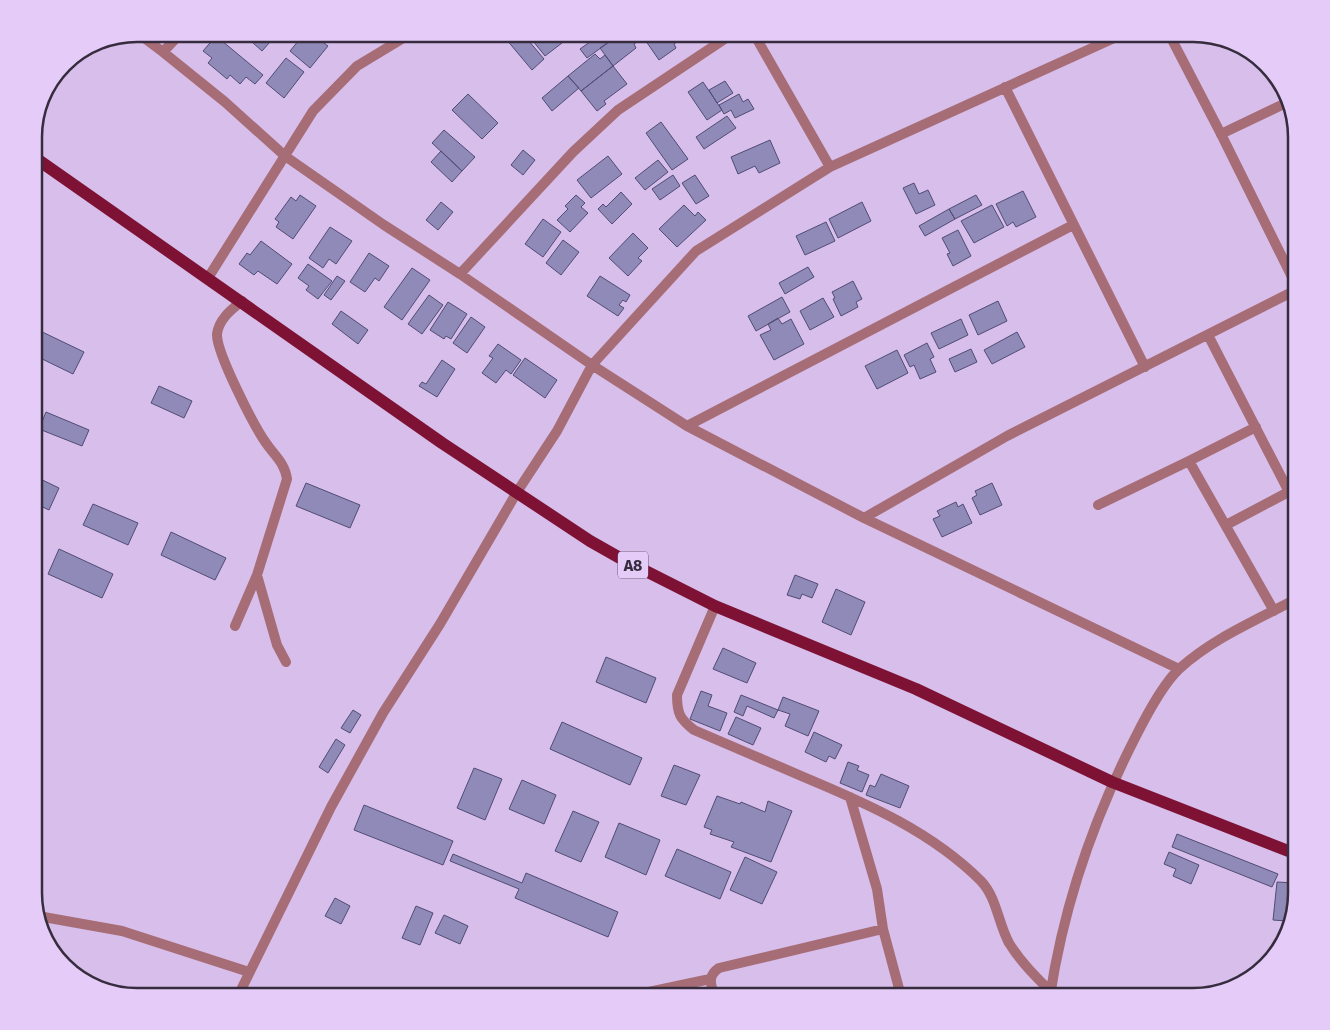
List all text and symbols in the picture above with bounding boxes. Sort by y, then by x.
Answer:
road number: A8 [618,552,648,578]

